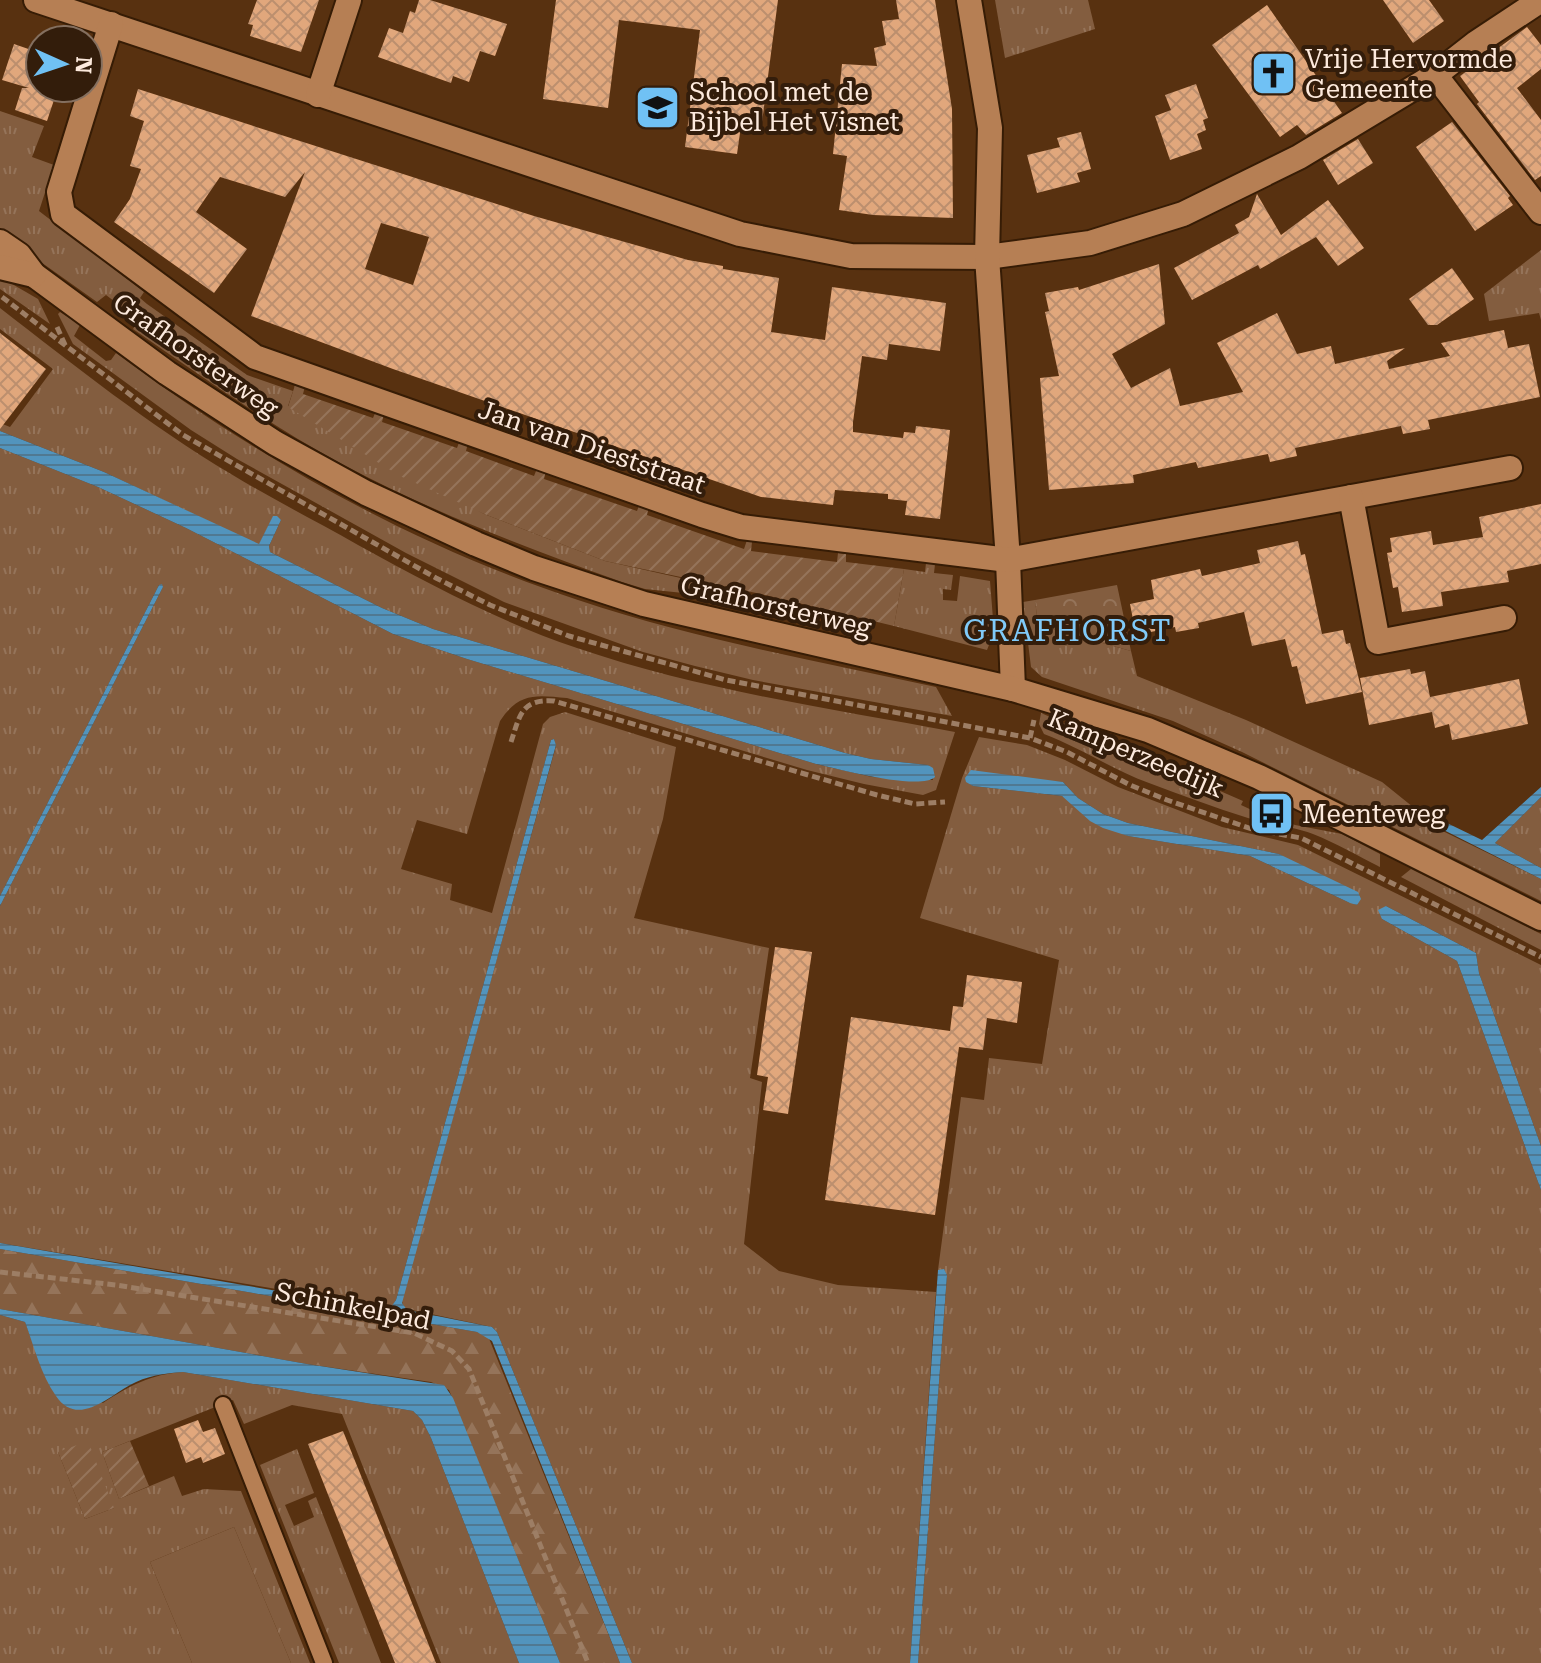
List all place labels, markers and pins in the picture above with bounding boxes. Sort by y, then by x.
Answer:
place label: Vrije Hervormde Gemeente [1305,44,1513,104]
church icon: Vrije Hervormde Gemeente [1250,50,1298,98]
place label: School met de Bijbel Het Visnet [689,77,900,137]
school or university icon: School met de Bijbel Het Visnet [634,83,682,131]
bus stop icon: Meenteweg [1247,790,1295,838]
place label: Meenteweg [1302,799,1446,829]

